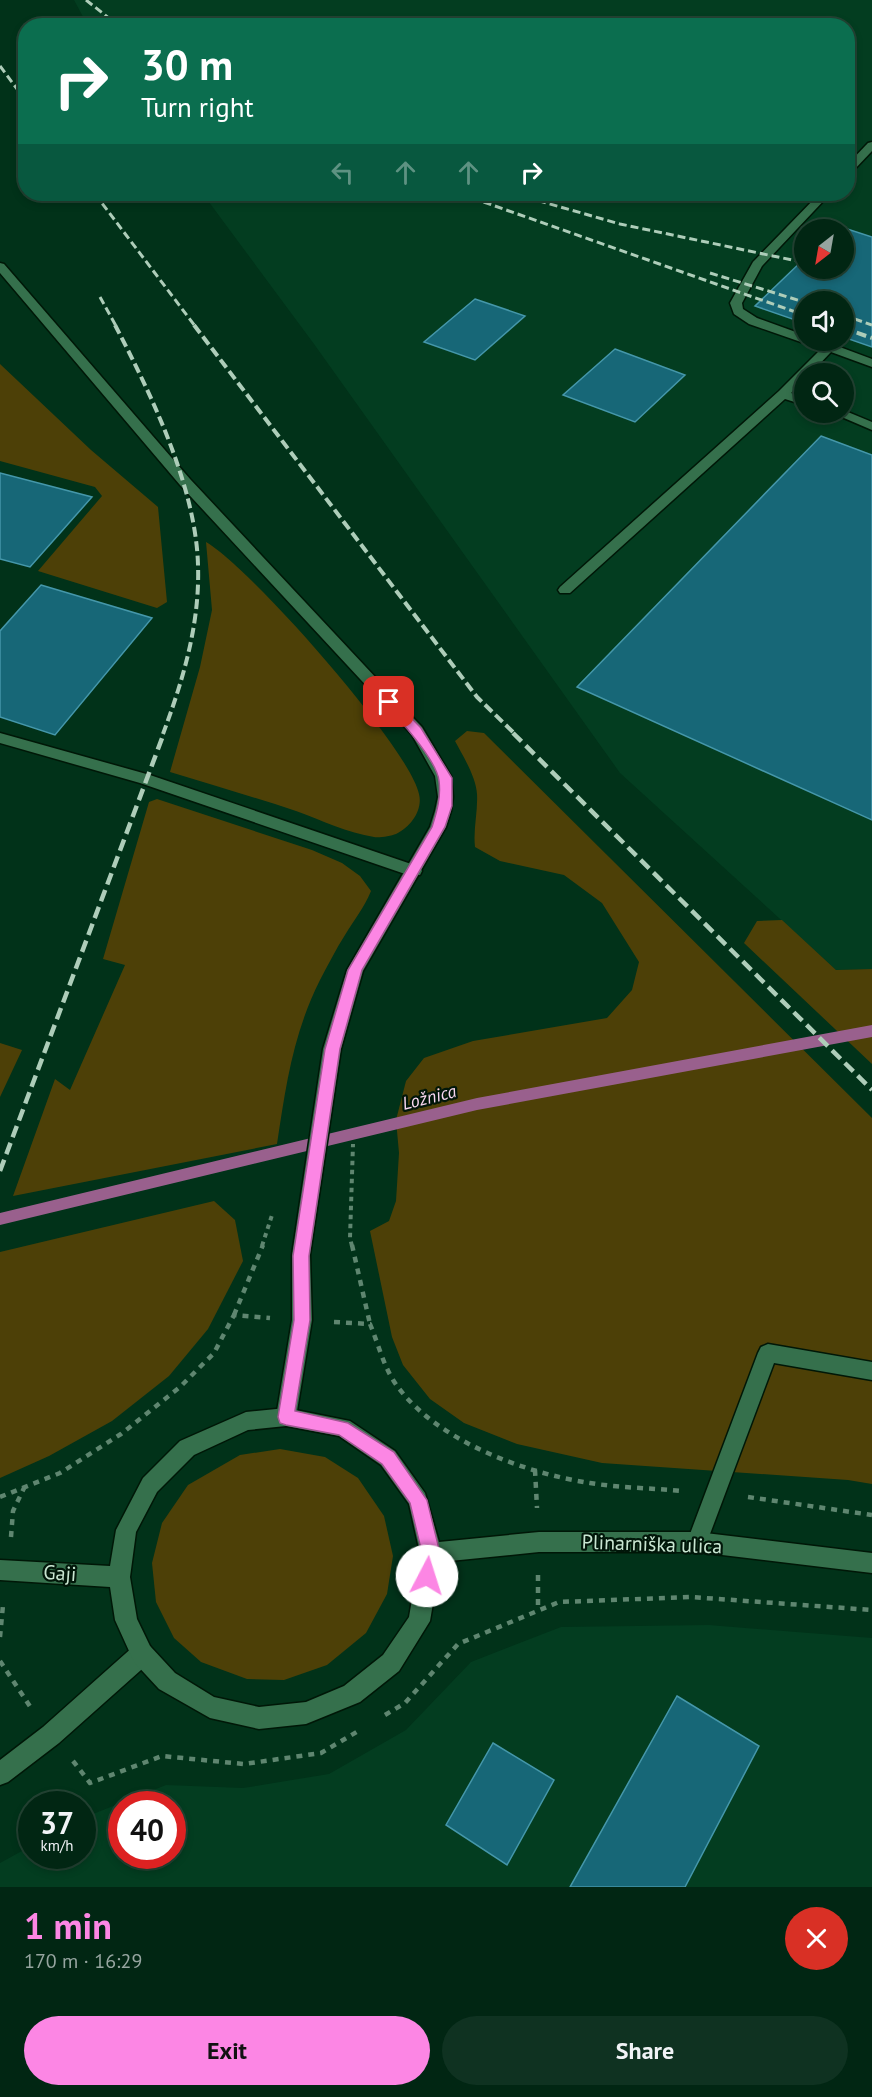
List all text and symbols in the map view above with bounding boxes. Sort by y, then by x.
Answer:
text: 30 m [141,37,233,92]
icon: right [42,42,120,120]
text: Turn right [141,90,254,124]
icon: left [326,156,359,189]
icon: ahead [389,156,422,189]
icon: ahead [452,156,485,189]
icon: right [515,156,548,189]
north arrow [794,219,854,279]
map controls [794,219,854,423]
button: sound [794,291,854,351]
button: search [794,363,854,423]
pin [363,676,414,727]
icon: arrive [372,685,405,718]
water label: Ložnica [400,1079,459,1115]
street label: Plinarniška ulica [581,1529,723,1559]
position arrow [395,1544,459,1608]
street label: Gaji [43,1559,77,1587]
speed limit sign: 40 [108,1791,186,1869]
text: 37 [40,1803,74,1842]
text: km/h [41,1836,73,1855]
text: 1 min [24,1902,112,1949]
button: close [785,1907,848,1970]
text: 170 m · 16:29 [24,1948,142,1974]
button: Exit [24,2016,430,2085]
button: Share [442,2016,848,2085]

